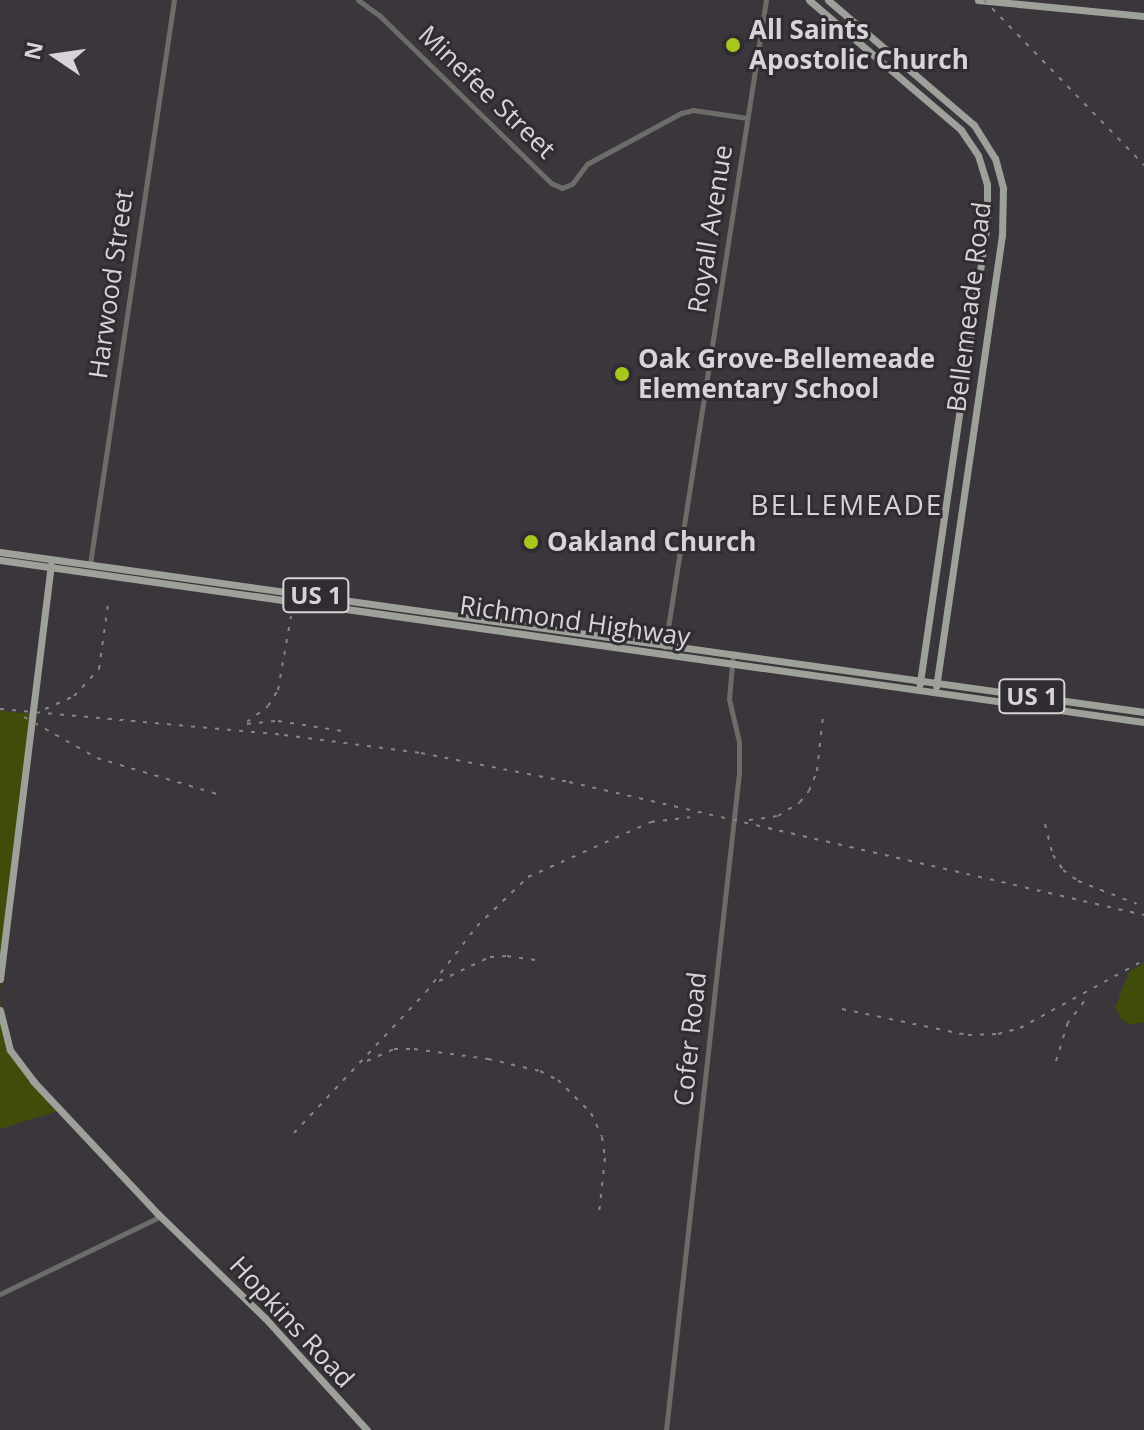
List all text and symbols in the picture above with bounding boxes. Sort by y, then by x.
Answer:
place label: All Saints Apostolic Church [749,14,969,76]
north arrow [16,16,96,96]
street label: Minefee Street [412,19,562,165]
marker: All Saints Apostolic Church [724,36,742,54]
text: N [16,39,49,63]
street label: Royall Avenue [681,143,739,315]
street label: Harwood Street [82,187,140,381]
street label: Bellemeade Road [941,200,997,414]
place label: Oak Grove-Bellemeade Elementary School [638,343,935,404]
marker: Oak Grove-Bellemeade Elementary School [613,365,631,383]
district label: BELLEMEADE [751,487,943,521]
place label: Oakland Church [547,526,756,558]
marker: Oakland Church [522,533,540,551]
road number: US 1 [282,575,350,615]
street label: Richmond Highway [458,589,692,653]
road number: US 1 [998,676,1066,716]
street label: Cofer Road [667,970,713,1108]
street label: Hopkins Road [223,1250,361,1394]

